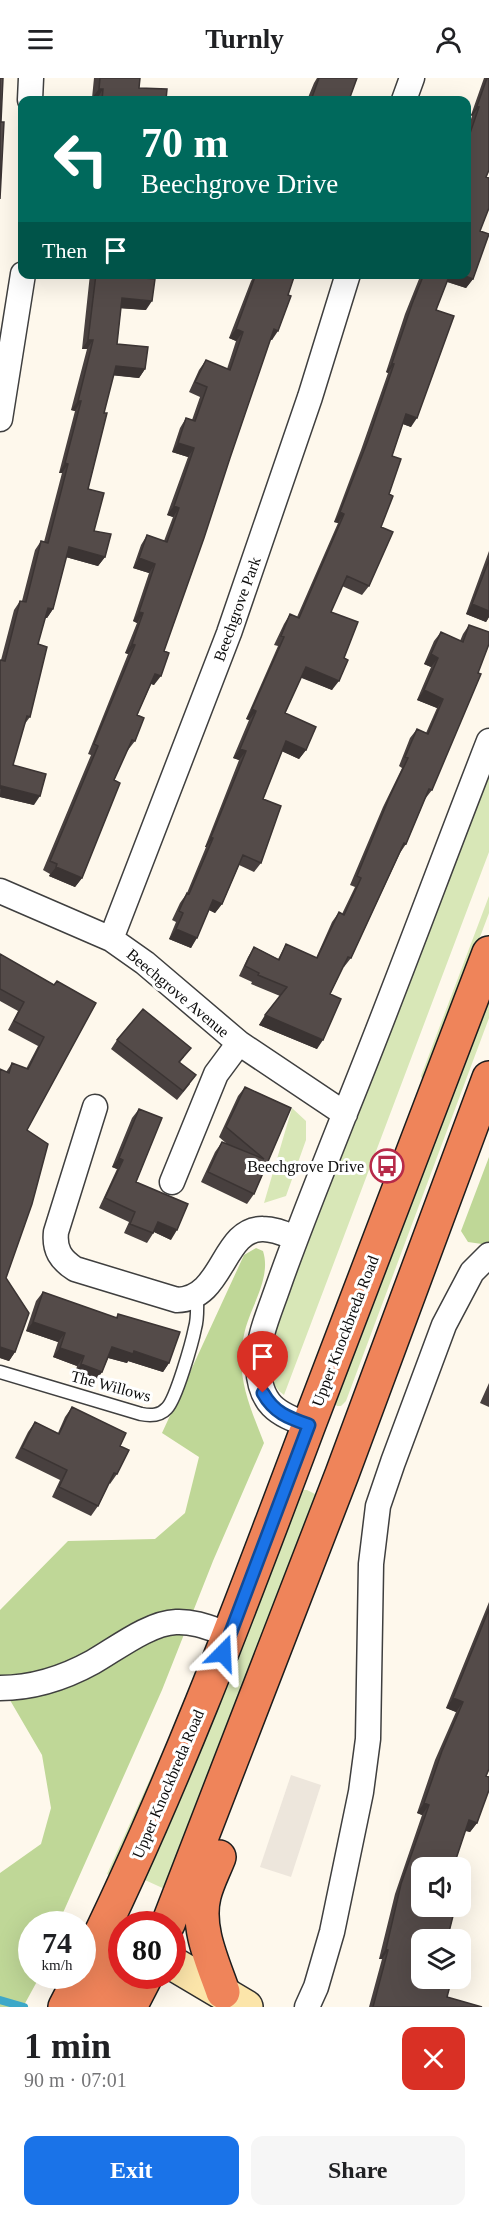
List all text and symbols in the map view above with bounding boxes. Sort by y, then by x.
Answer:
icon: menu [24,23,57,56]
icon: person [432,23,465,56]
text: Turnly [205,24,284,54]
icon: left [42,120,120,198]
text: 70 m [141,120,229,166]
text: Beechgrove Drive [141,169,338,199]
icon: arrive [99,234,132,267]
text: Then [42,238,87,263]
street label: Beechgrove Park [210,555,265,664]
street label: Beechgrove Avenue [123,945,233,1041]
bus stop icon: Beechgrove Drive [369,1148,405,1184]
place label: Beechgrove Drive [247,1158,364,1176]
street label: Upper Knockbreda Road [308,1253,383,1409]
pin [237,1331,288,1393]
icon: arrive [246,1340,279,1373]
street label: The Willows [69,1367,153,1405]
position arrow [191,1621,255,1685]
street label: Upper Knockbreda Road [129,1707,208,1861]
map controls [411,1857,471,1989]
button: sound [411,1857,471,1917]
speed limit sign: 80 [108,1911,186,1989]
text: 74 [42,1926,72,1959]
button: layers [411,1929,471,1989]
text: km/h [42,1957,72,1973]
text: 1 min [24,2026,111,2066]
button: close [402,2027,465,2090]
text: 90 m · 07:01 [24,2069,127,2091]
button: Exit [24,2136,239,2205]
button: Share [251,2136,465,2205]

